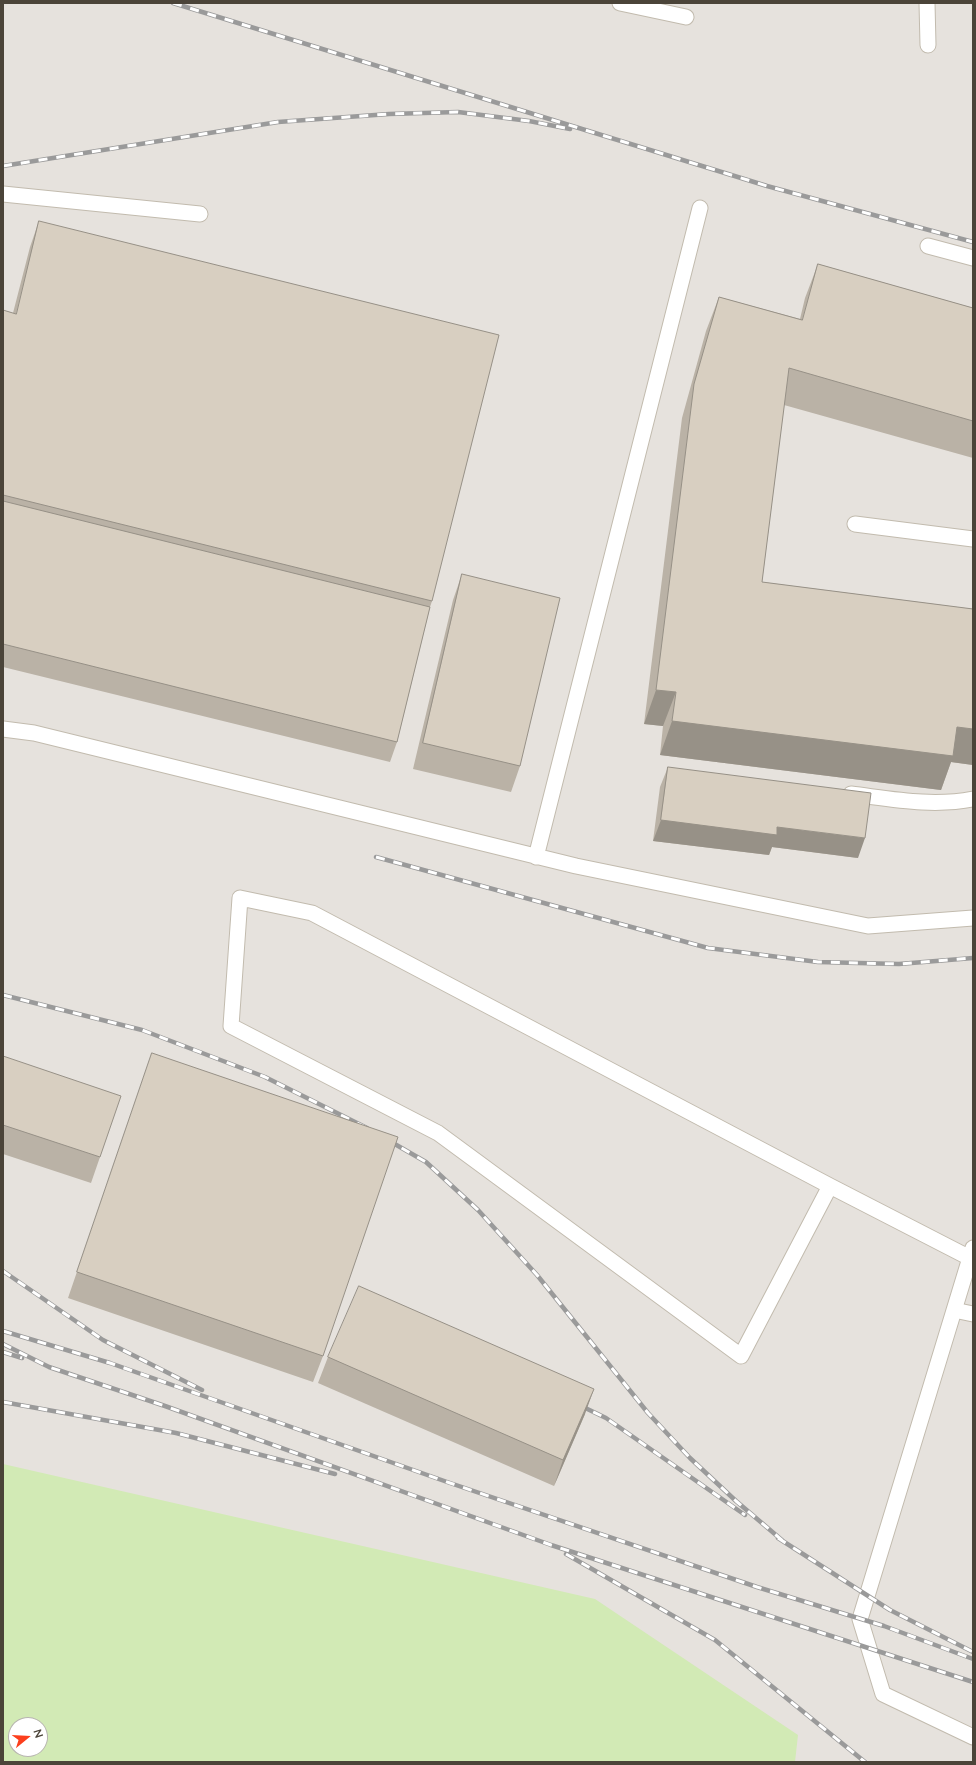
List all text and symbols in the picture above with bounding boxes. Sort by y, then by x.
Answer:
north arrow [8,1717,48,1757]
text: N [31,1727,46,1739]

